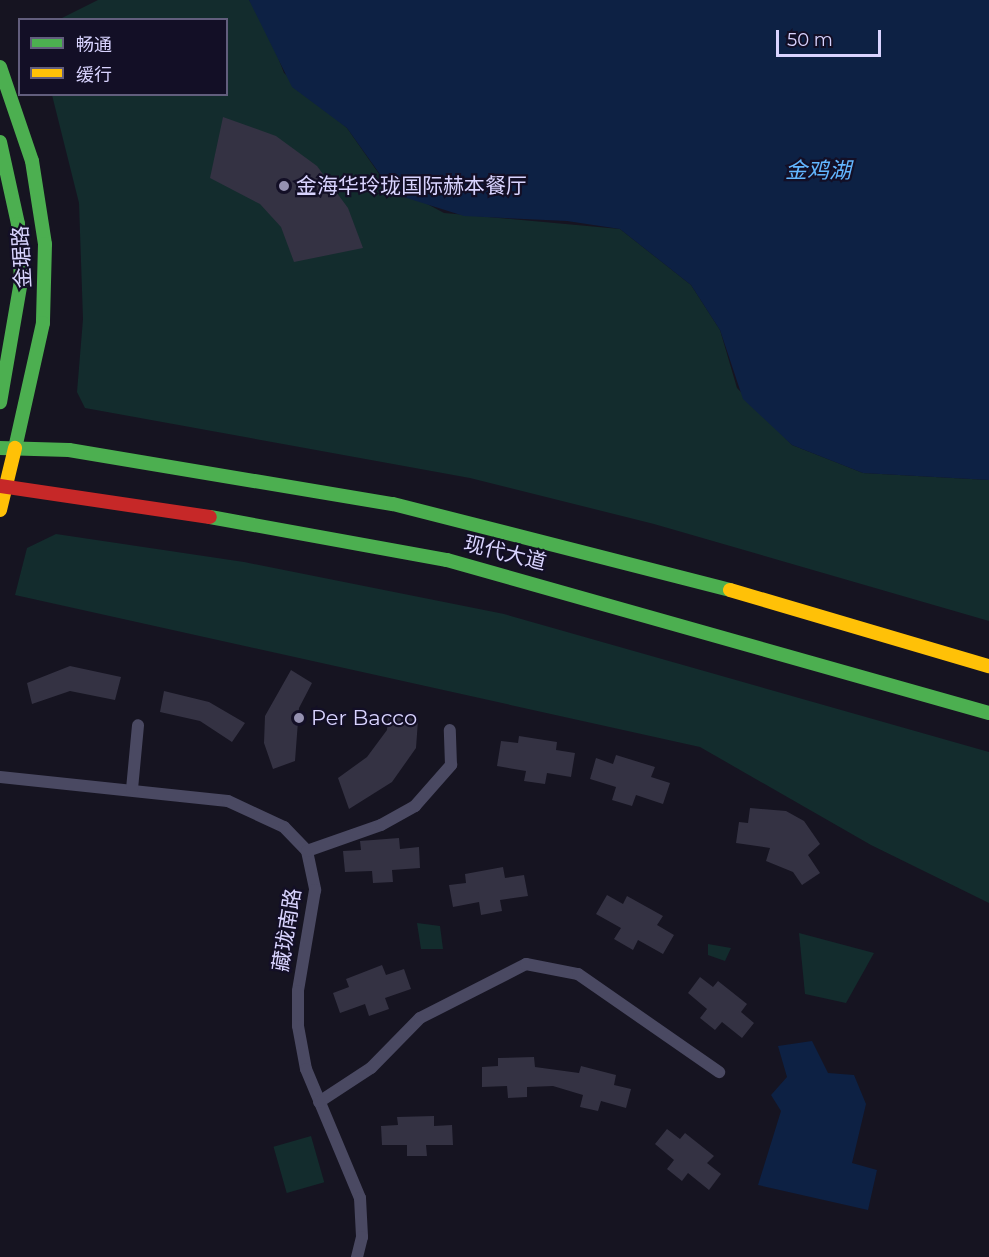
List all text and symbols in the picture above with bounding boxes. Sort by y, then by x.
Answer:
legend [18,18,228,96]
scale bar [779,18,884,56]
text: 50 m [787,29,833,51]
text: 畅通 [76,34,112,56]
text: 缓行 [76,64,112,86]
water label: 金鸡湖 [785,158,851,184]
place label: 金海华玲珑国际赫本餐厅 [296,173,527,199]
marker: 金海华玲珑国际赫本餐厅 [277,179,291,193]
street label: 金琚路 [8,225,36,289]
street label: 现代大道 [461,531,549,575]
place label: Per Bacco [311,705,417,731]
marker: Per Bacco [292,711,306,725]
street label: 藏珑南路 [268,887,306,973]

